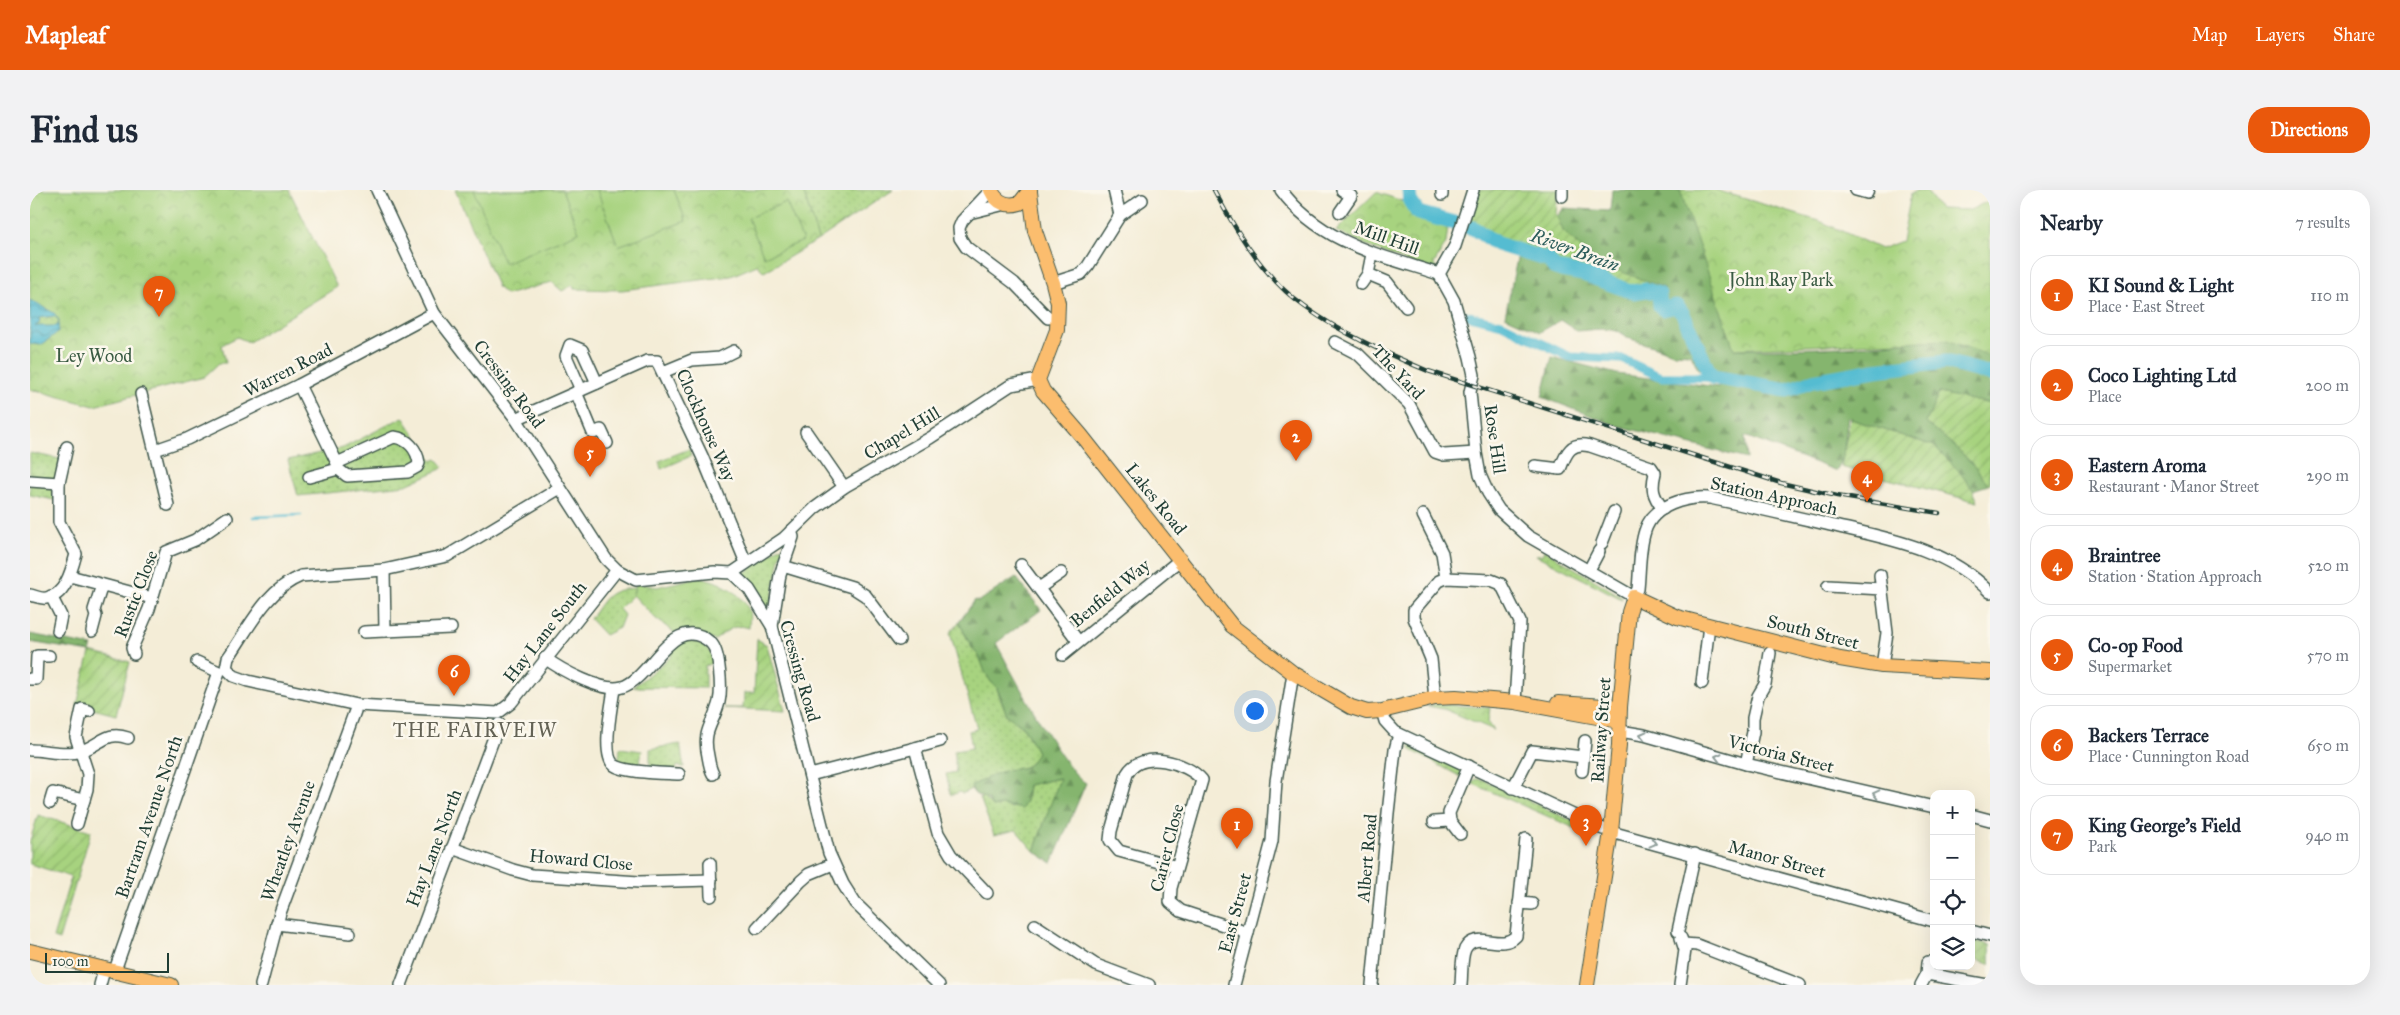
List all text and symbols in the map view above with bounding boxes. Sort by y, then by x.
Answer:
text: Mapleaf [25,20,106,50]
text: Map [2192,24,2227,46]
text: Layers [2255,24,2305,46]
text: Share [2333,24,2375,46]
button: Directions [2248,107,2370,153]
text: Find us [30,109,138,152]
text: Nearby [2040,210,2103,236]
text: 7 results [2295,213,2350,232]
street label: Mill Hill [1352,216,1423,260]
water label: River Brain [1527,223,1622,277]
park label: John Ray Park [1727,269,1834,292]
text: KI Sound & Light [2088,274,2234,297]
pin: 7 [143,276,175,317]
text: 1 [2054,286,2060,305]
text: 110 m [2310,286,2349,305]
text: Place · East Street [2088,297,2205,316]
street label: Cressing Road [468,336,549,433]
street label: Warren Road [240,338,336,402]
street label: The Yard [1367,340,1429,404]
park label: Ley Wood [56,345,132,367]
text: Coco Lighting Ltd [2088,364,2237,387]
street label: Clockhouse Way [671,365,741,485]
text: 2 [2053,376,2061,395]
text: 200 m [2306,376,2349,395]
text: Place [2088,387,2122,406]
street label: Chapel Hill [860,402,944,464]
street label: Rose Hill [1479,403,1511,475]
pin: 2 [1280,420,1312,461]
pin: 5 [574,436,606,477]
text: Eastern Aroma [2088,454,2206,477]
street label: Lakes Road [1121,459,1191,539]
pin: 4 [1851,461,1883,502]
text: 3 [2054,466,2060,485]
text: 290 m [2306,466,2349,485]
street label: Station Approach [1708,472,1840,520]
text: Restaurant · Manor Street [2088,477,2259,496]
text: Braintree [2088,544,2161,567]
street label: Rustic Close [109,547,163,641]
street label: Benfield Way [1065,554,1155,632]
text: 4 [2053,556,2061,575]
text: 520 m [2307,556,2349,575]
text: Station · Station Approach [2088,567,2262,586]
street label: Hay Lane South [499,577,591,687]
street label: South Street [1765,610,1862,654]
street label: Cressing Road [774,618,825,725]
text: Co-op Food [2088,634,2183,657]
text: 5 [2053,646,2061,665]
text: 570 m [2307,646,2349,665]
pin: 6 [438,655,470,696]
text: Supermarket [2088,657,2172,676]
street label: Railway Street [1586,676,1616,784]
your location [1242,698,1268,724]
district label: THE FAIRVEIW [393,718,557,742]
text: Backers Terrace [2088,724,2209,747]
one-way arrow [1638,730,1647,741]
street label: Victoria Street [1725,730,1837,778]
street label: Bartram Avenue North [111,733,187,901]
text: 6 [2053,736,2061,755]
text: 650 m [2307,736,2349,755]
text: Place · Cunnington Road [2088,747,2249,766]
one-way arrow [1714,752,1722,762]
street label: Wheatley Avenue [256,777,320,905]
street label: Hay Lane North [401,786,467,910]
one-way arrow [1872,789,1880,800]
map controls [1930,790,1975,970]
button: + [1930,790,1975,835]
street label: Carier Close [1145,802,1189,894]
pin: 3 [1570,805,1602,846]
pin: 1 [1221,808,1253,849]
street label: Albert Road [1352,813,1382,904]
text: King George's Field [2088,814,2241,837]
text: 7 [2053,826,2061,845]
text: 940 m [2305,826,2349,845]
street label: Manor Street [1726,835,1829,883]
button: − [1930,835,1975,880]
one-way arrow [1649,837,1657,848]
text: Park [2088,837,2117,856]
street label: Howard Close [528,845,634,875]
street label: East Street [1214,870,1256,955]
button: locate [1930,880,1975,925]
button: layers [1930,925,1975,970]
scale bar [45,950,169,973]
text: 100 m [52,953,89,970]

